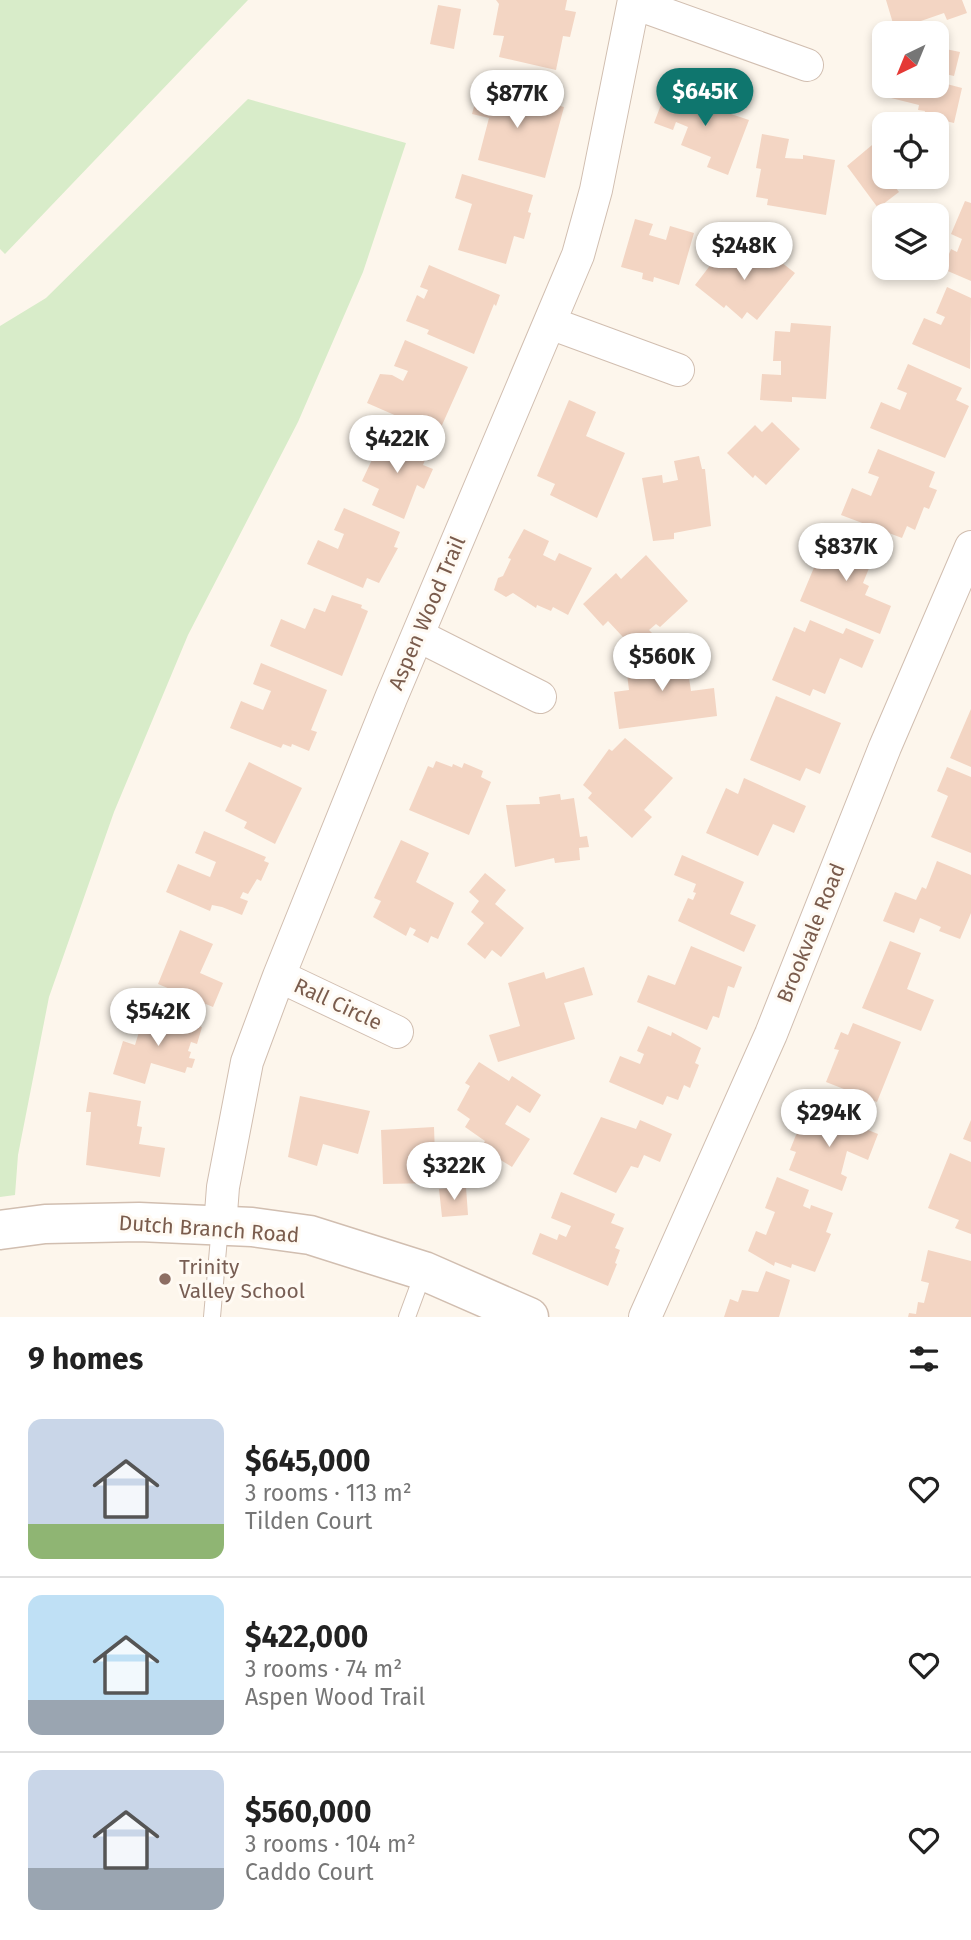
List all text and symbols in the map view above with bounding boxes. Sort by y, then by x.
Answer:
north arrow [872,21,948,98]
map controls [872,21,949,280]
pin: $645K [656,68,754,128]
pin: $877K [468,71,566,130]
text: $645K [672,77,738,105]
text: $877K [486,79,548,107]
button: locate [872,112,949,189]
button: layers [872,203,949,280]
pin: $248K [695,222,793,282]
text: $248K [712,231,776,259]
pin: $422K [348,416,446,475]
text: $422K [365,424,429,452]
pin: $837K [797,524,895,583]
street label: Aspen Wood Trail [383,532,471,694]
text: $837K [814,532,878,560]
pin: $560K [613,634,711,693]
text: $560K [629,642,695,670]
street label: Brookvale Road [771,859,851,1007]
street label: Rall Circle [290,972,386,1036]
pin: $542K [109,988,207,1048]
text: $542K [126,997,190,1025]
pin: $294K [780,1090,878,1149]
text: $294K [797,1098,861,1126]
pin: $322K [405,1142,503,1202]
text: $322K [423,1151,485,1179]
street label: Dutch Branch Road [118,1210,300,1248]
place label: Trinity Valley School [179,1254,305,1304]
marker: Trinity Valley School [157,1271,173,1287]
icon: filters [905,1340,943,1378]
text: 9 homes [28,1341,143,1377]
text: $645,000 [245,1443,371,1479]
icon: home [84,1447,168,1531]
icon: heart [905,1470,943,1508]
text: 3 rooms · 113 m² [245,1479,412,1507]
text: Tilden Court [245,1507,372,1535]
text: $422,000 [245,1619,368,1655]
icon: home [84,1623,168,1707]
icon: heart [905,1646,943,1684]
text: 3 rooms · 74 m² [245,1655,402,1683]
text: Aspen Wood Trail [245,1683,425,1711]
text: $560,000 [245,1794,371,1830]
icon: home [84,1798,168,1882]
icon: heart [905,1821,943,1859]
text: 3 rooms · 104 m² [245,1830,416,1858]
text: Caddo Court [245,1858,374,1886]

